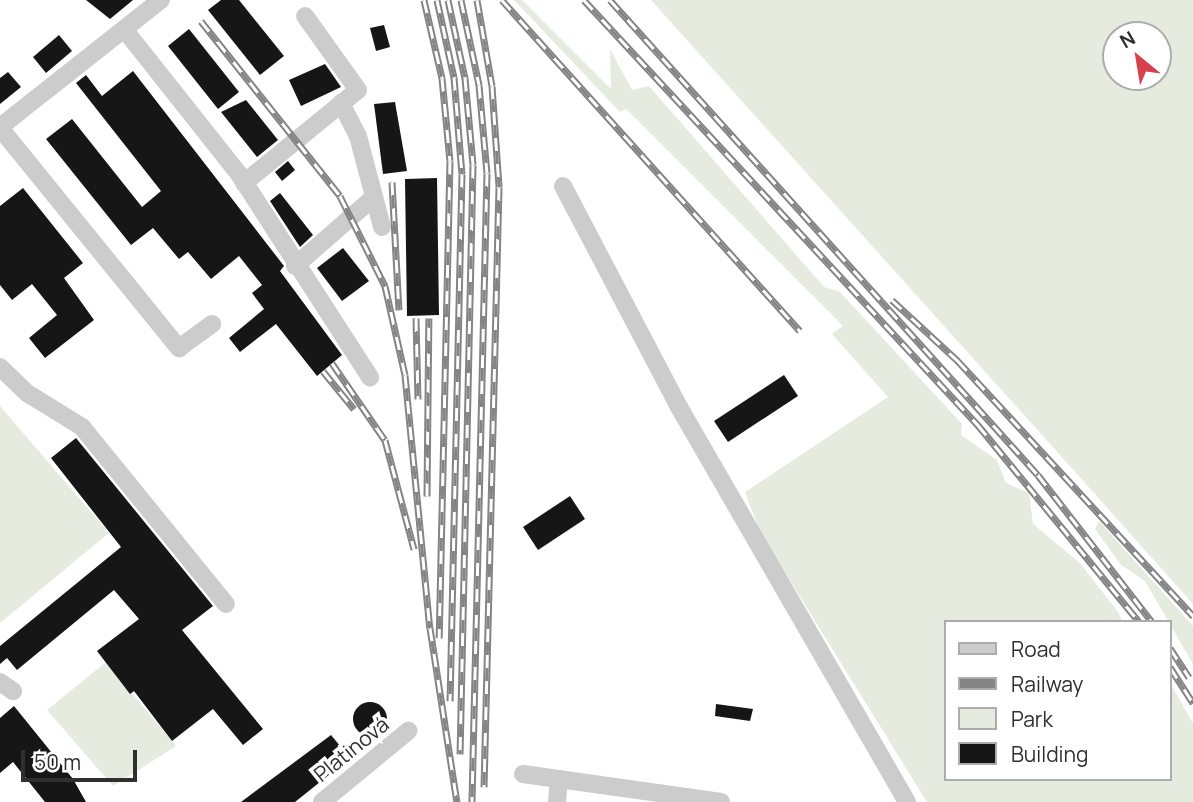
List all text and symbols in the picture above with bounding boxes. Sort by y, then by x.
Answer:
north arrow [1102,21,1172,91]
text: N [1115,25,1140,54]
legend [944,620,1172,781]
text: Road [1011,635,1061,663]
text: Railway [1011,670,1083,698]
text: Park [1011,705,1053,733]
street label: Platinová [309,711,393,787]
scale bar [24,736,140,780]
text: Building [1011,740,1088,768]
text: 50 m [34,748,81,776]

